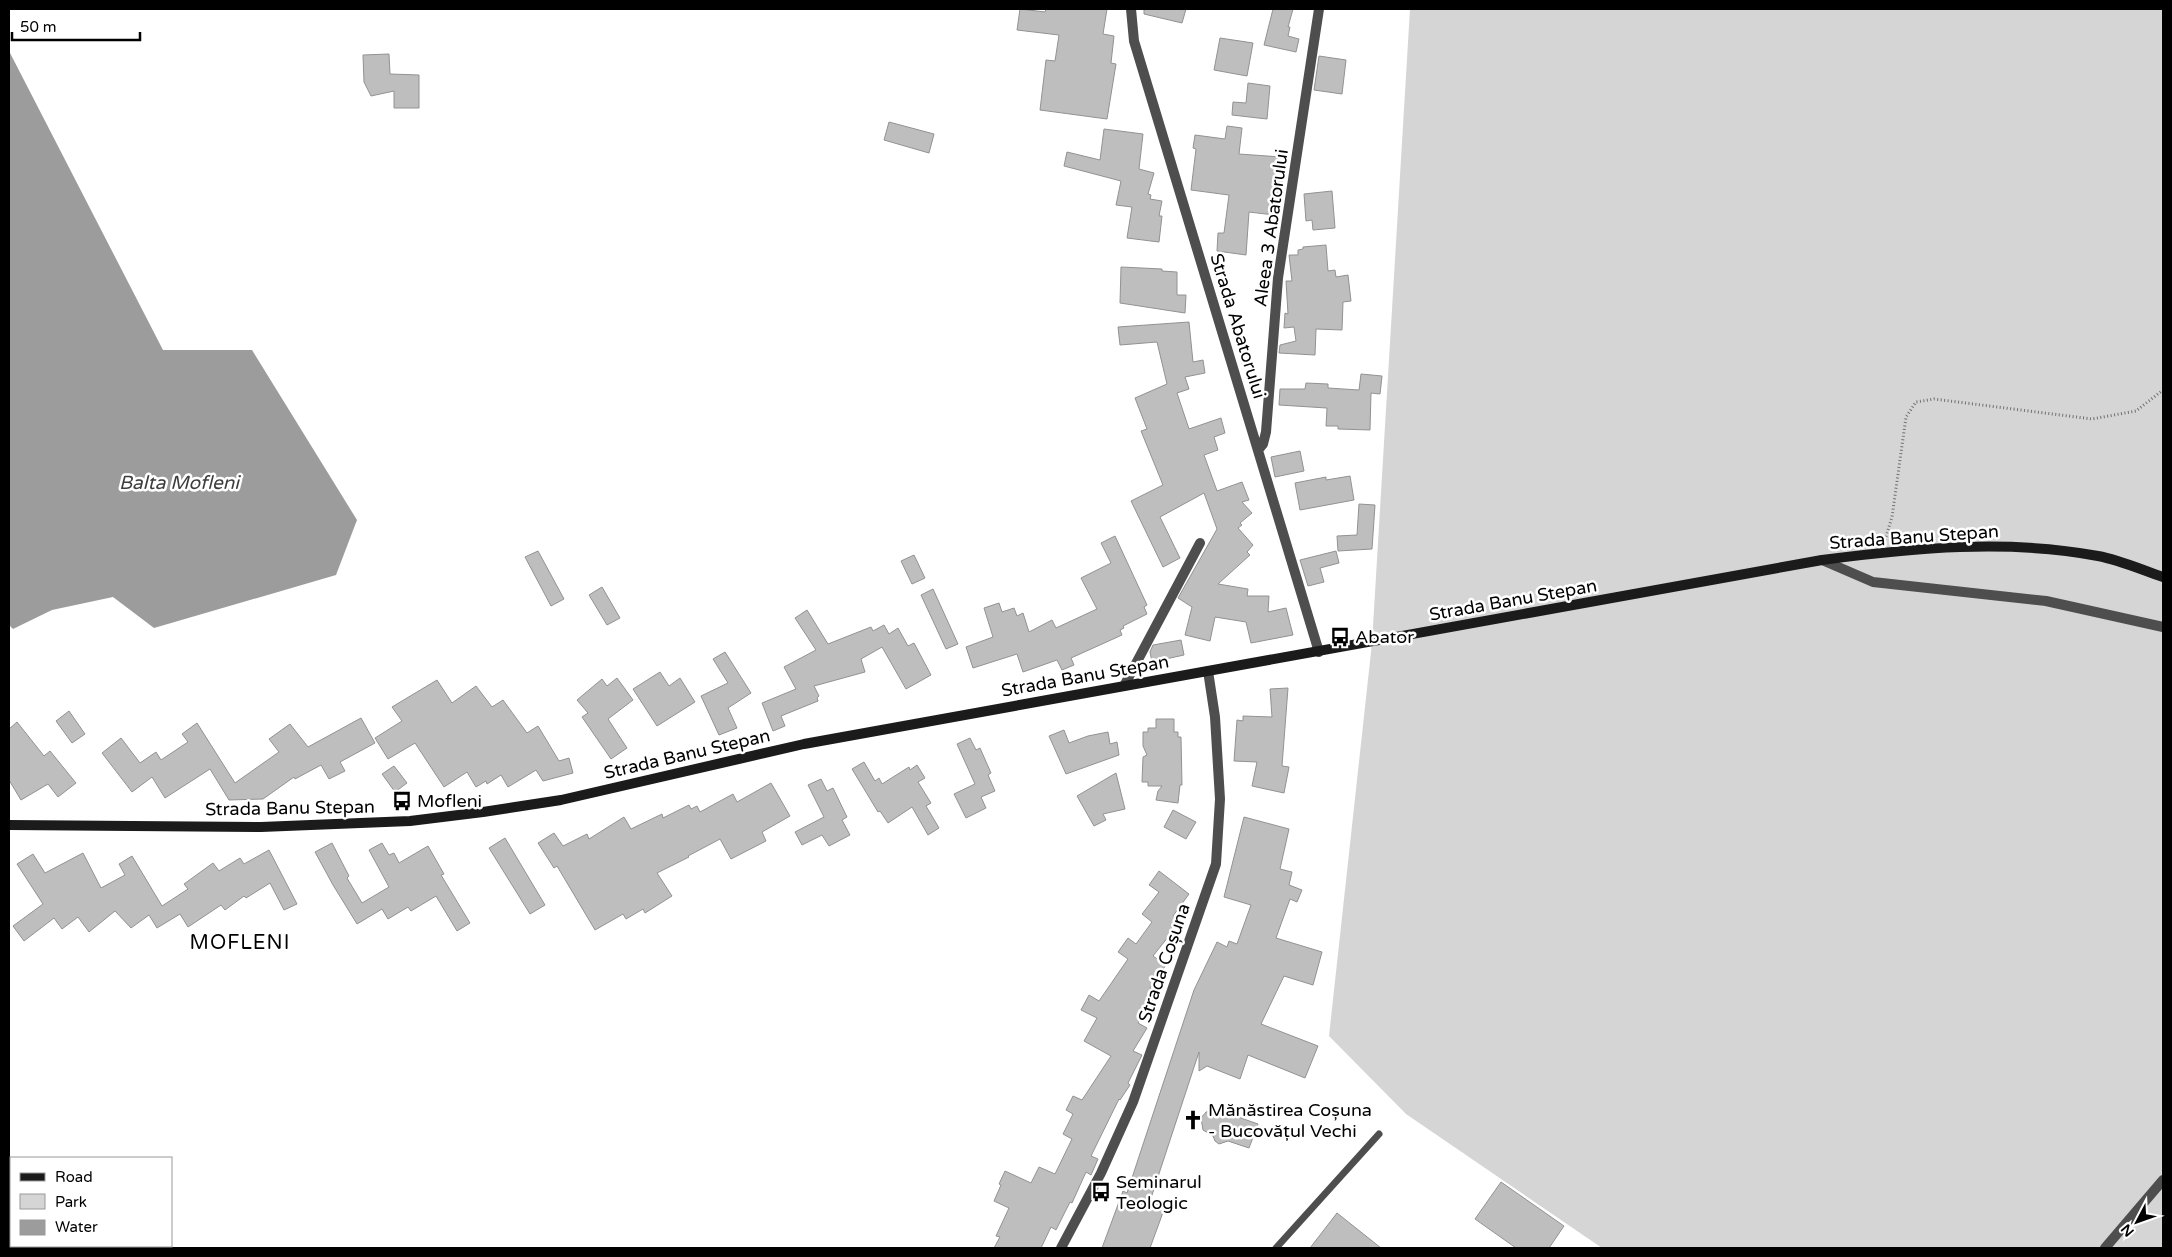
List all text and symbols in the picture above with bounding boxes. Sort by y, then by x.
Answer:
scale bar [12,10,140,42]
text: 50 m [20,18,57,36]
street label: Aleea 3 Abatorului [1249,148,1293,308]
street label: Strada Abatorului [1205,251,1271,401]
water label: Balta Mofleni [119,472,241,494]
street label: Strada Banu Stepan [1828,520,2000,554]
street label: Strada Banu Stepan [1427,574,1599,626]
bus stop icon: Abator [1329,626,1351,648]
place label: Abator [1355,626,1414,648]
street label: Strada Banu Stepan [999,650,1171,702]
street label: Strada Banu Stepan [602,724,772,784]
bus stop icon: Mofleni [391,790,413,812]
place label: Mofleni [417,790,482,812]
street label: Strada Banu Stepan [205,796,375,820]
street label: Strada Coșuna [1133,901,1195,1025]
district label: MOFLENI [190,931,290,955]
place label: Mănăstirea Coșuna - Bucovățul Vechi [1208,1099,1372,1142]
church icon: Mănăstirea Coșuna - Bucovățul Vechi [1182,1109,1204,1131]
legend [10,1157,172,1247]
text: Road [55,1168,93,1186]
place label: Seminarul Teologic [1116,1171,1202,1214]
bus stop icon: Seminarul Teologic [1090,1181,1112,1203]
text: Park [55,1193,87,1211]
north arrow [2112,1197,2162,1247]
text: Water [55,1218,98,1236]
text: N [2117,1220,2138,1240]

